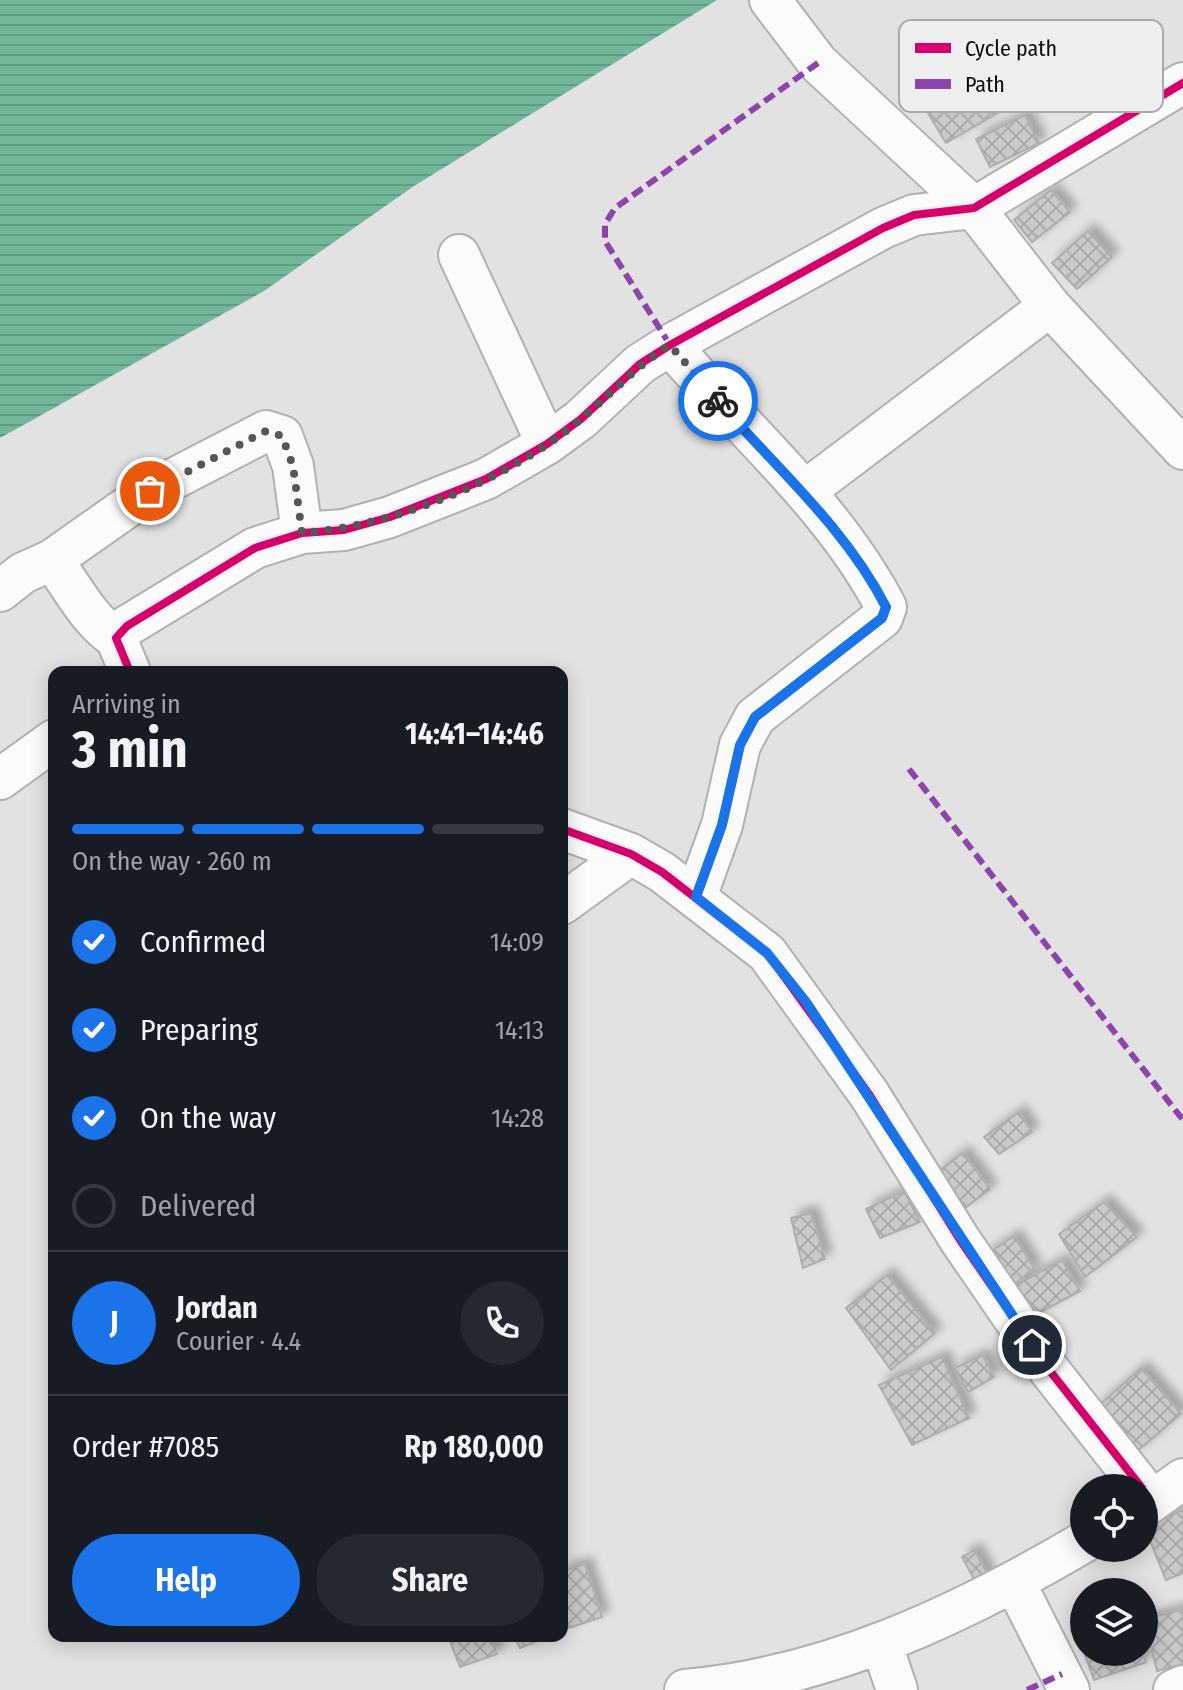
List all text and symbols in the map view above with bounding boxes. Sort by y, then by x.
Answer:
legend [899,20,1163,112]
text: Cycle path [965,35,1057,62]
text: Path [965,71,1005,98]
courier [678,361,758,441]
icon: bike [696,379,740,423]
pin [116,457,184,525]
icon: bag [128,469,172,513]
text: Arriving in [72,689,181,720]
text: 14:41–14:46 [405,716,544,752]
text: 3 min [72,718,188,781]
text: On the way · 260 m [72,846,272,877]
icon: check [72,920,116,964]
text: Confirmed [140,924,266,960]
text: 14:09 [490,927,544,958]
icon: check [72,1008,116,1052]
text: Preparing [140,1012,258,1048]
text: 14:13 [495,1015,544,1046]
icon: check [72,1096,116,1140]
text: On the way [140,1100,276,1136]
text: 14:28 [491,1103,544,1134]
text: Delivered [140,1188,256,1224]
button: phone [460,1281,544,1365]
text: Jordan [176,1290,258,1326]
text: J [110,1305,118,1341]
pin [998,1311,1066,1379]
icon: home [1010,1323,1054,1367]
text: Courier · 4.4 [176,1326,301,1357]
text: Order #7085 [72,1429,219,1465]
text: Rp 180,000 [404,1429,544,1465]
map controls [1070,1474,1158,1666]
button: locate [1070,1474,1158,1562]
button: Help [72,1534,300,1626]
button: Share [316,1534,544,1626]
button: layers [1070,1578,1158,1666]

